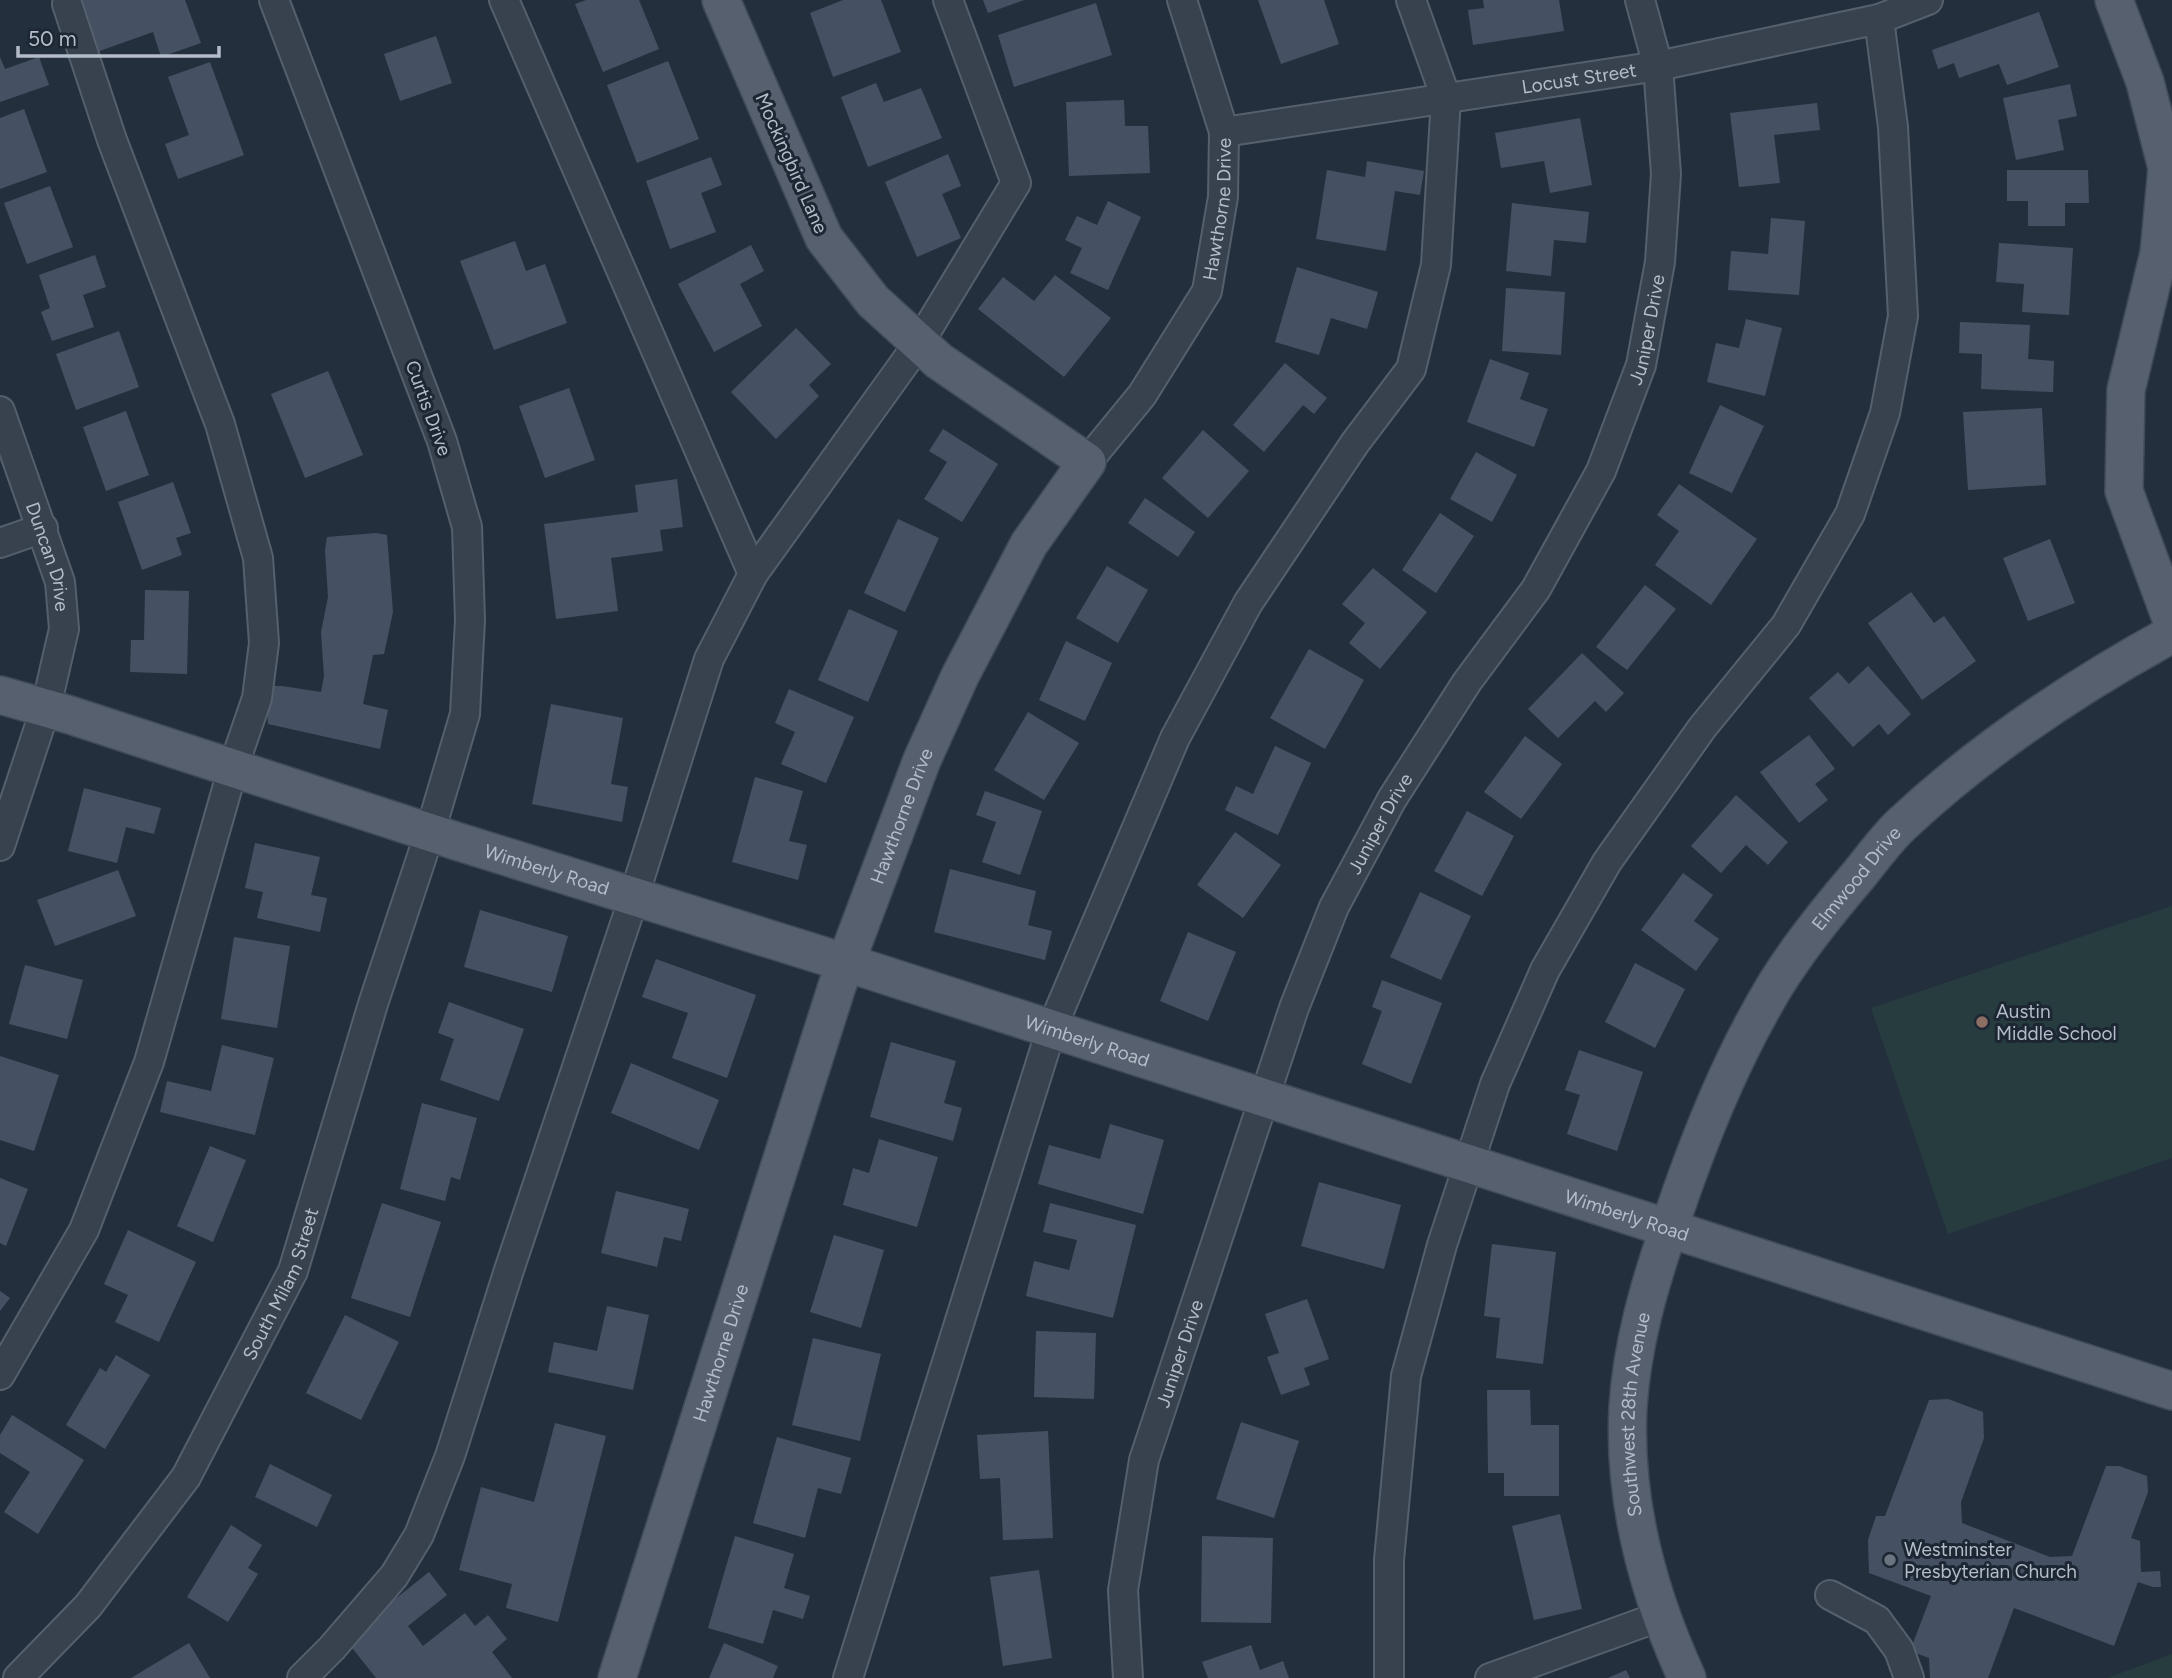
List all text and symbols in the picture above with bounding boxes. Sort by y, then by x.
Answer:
scale bar [18,14,219,58]
text: 50 m [28,26,77,51]
street label: Locust Street [1520,58,1638,99]
street label: Mockingbird Lane [750,90,833,237]
street label: Hawthorne Drive [1198,138,1236,282]
street label: Juniper Drive [1624,273,1669,388]
street label: Curtis Drive [401,357,456,459]
street label: Duncan Drive [21,499,73,612]
street label: Hawthorne Drive [865,744,938,887]
street label: Juniper Drive [1343,769,1418,878]
street label: Elmwood Drive [1807,821,1906,935]
street label: Wimberly Road [481,840,612,900]
place label: Austin Middle School [1996,1000,2117,1045]
street label: Wimberly Road [1022,1010,1152,1072]
marker: Austin Middle School [1974,1014,1990,1030]
street label: Wimberly Road [1562,1185,1692,1246]
street label: South Milam Street [238,1205,323,1364]
street label: Hawthorne Drive [688,1281,754,1425]
street label: Juniper Drive [1151,1297,1208,1411]
street label: Southwest 28th Avenue [1616,1310,1655,1518]
place label: Westminster Presbyterian Church [1904,1538,2077,1583]
marker: Westminster Presbyterian Church [1882,1552,1898,1568]

